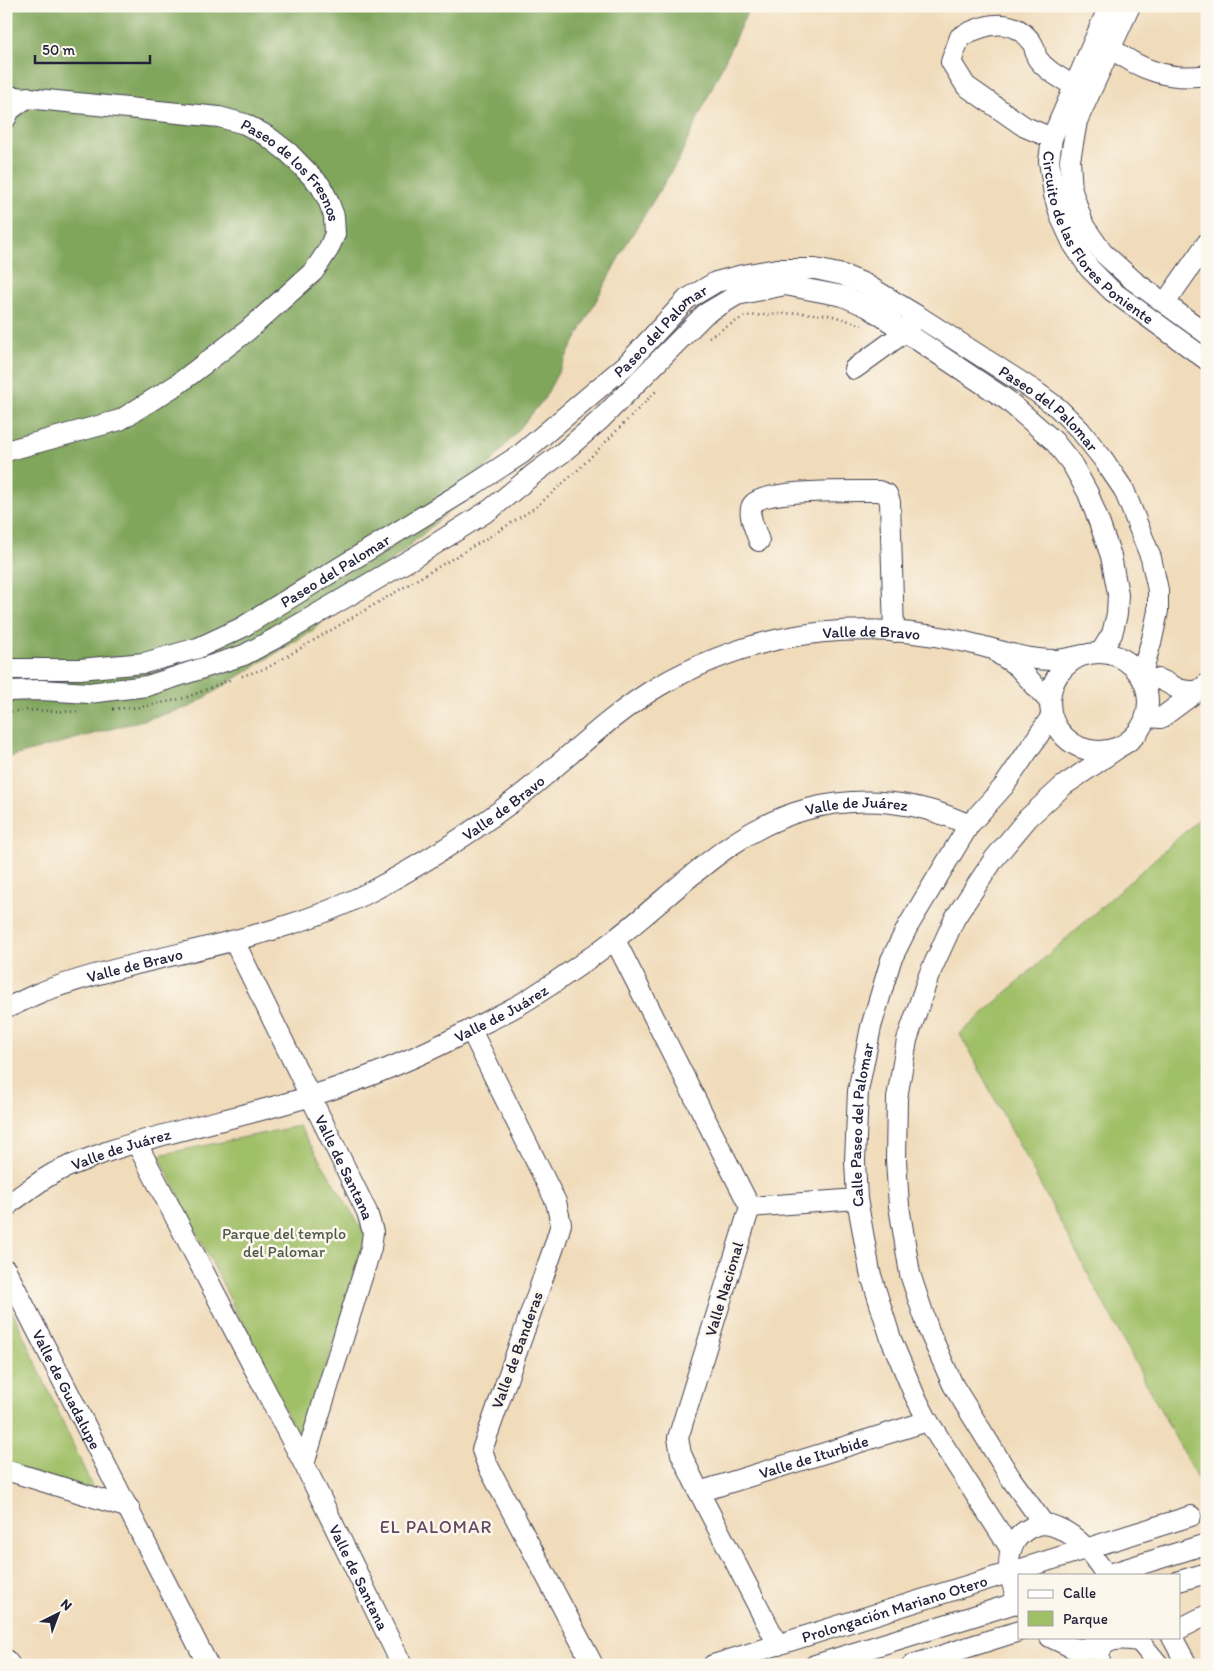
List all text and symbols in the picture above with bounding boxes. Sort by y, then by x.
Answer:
scale bar [35,32,150,64]
text: 50 m [42,41,75,59]
street label: Paseo de los Fresnos [238,114,344,222]
street label: Circuito de las Flores Poniente [1040,150,1158,328]
street label: Paseo del Palomar [609,280,711,381]
street label: Paseo del Palomar [996,361,1103,456]
street label: Paseo del Palomar [277,529,394,611]
street label: Valle de Bravo [822,621,921,643]
street label: Valle de Bravo [458,771,548,844]
street label: Valle de Juárez [803,792,910,819]
street label: Valle de Bravo [85,944,184,986]
street label: Valle de Juárez [451,980,552,1046]
street label: Calle Paseo del Palomar [845,1041,877,1209]
street label: Valle de Santana [311,1111,379,1223]
street label: Valle de Juárez [68,1124,173,1174]
park label: Parque del templo del Palomar [222,1224,346,1261]
street label: Valle Nacional [701,1239,748,1339]
street label: Valle de Banderas [487,1289,547,1411]
street label: Valle de Guadalupe [29,1326,105,1452]
street label: Valle de Iturbide [757,1431,871,1482]
district label: EL PALOMAR [380,1516,492,1538]
street label: Valle de Santana [325,1521,393,1634]
street label: Prolongación Mariano Otero [799,1571,990,1646]
legend [1018,1574,1180,1638]
text: Calle [1063,1584,1096,1602]
north arrow [32,1588,82,1638]
text: N [57,1595,76,1614]
text: Parque [1063,1610,1108,1628]

